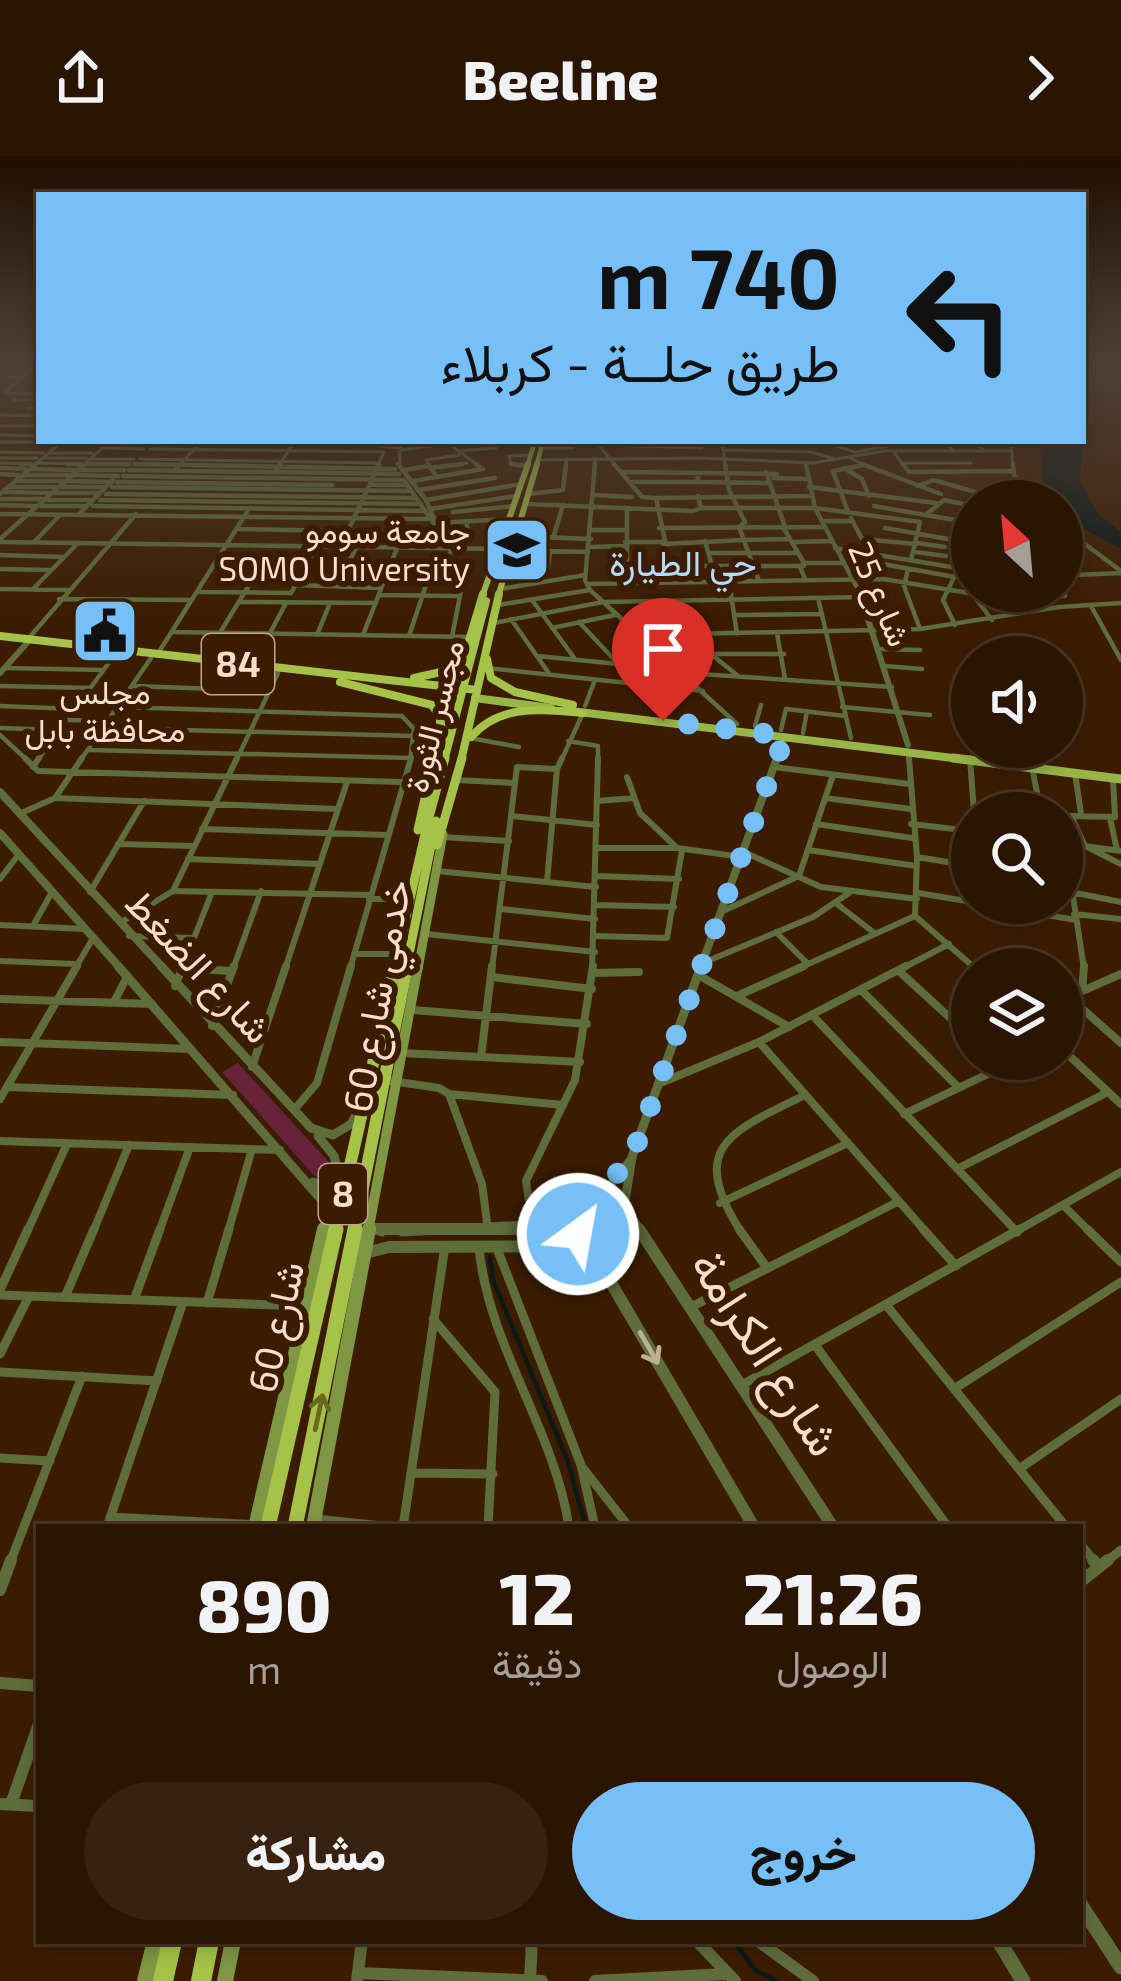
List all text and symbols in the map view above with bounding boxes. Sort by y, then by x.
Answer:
icon: share [48,45,114,111]
icon: forward [1007,45,1073,111]
text: Beeline [462,46,659,111]
text: 740 m [597,225,840,326]
icon: left [882,240,1038,396]
text: طريق حلــة - كربلاء [440,328,840,393]
north arrow [951,480,1083,612]
map controls [951,480,1083,1080]
place label: جامعة سومو SOMO University [219,510,470,588]
school or university icon: جامعة سومو SOMO University [482,515,552,585]
street label: شارع 25 [837,535,921,654]
district label: حي الطيارة [609,540,757,593]
public building icon: مجلس محافظة بابل [70,596,140,666]
pin [612,598,714,721]
icon: arrive [630,616,696,682]
road number: 84 [202,634,274,694]
street label: مجسر الثورة [395,635,473,797]
button: sound [951,636,1083,768]
place label: مجلس محافظة بابل [25,671,185,750]
button: search [951,792,1083,924]
street label: خدمي شارع 60 [332,876,429,1117]
street label: شارع الضغط [113,878,283,1055]
button: layers [951,948,1083,1080]
road number: 8 [319,1164,367,1224]
position arrow [515,1171,641,1297]
street label: شارع الكرامة [675,1238,856,1469]
street label: شارع 60 [237,1257,317,1398]
one-way arrow [637,1330,661,1364]
one-way arrow [308,1394,331,1432]
text: 12 [500,1553,575,1639]
text: 21:26 [743,1553,923,1639]
text: 890 [196,1560,332,1646]
text: دقيقة [492,1639,582,1686]
text: الوصول [776,1639,889,1686]
text: m [247,1645,281,1692]
button: مشاركة [84,1782,548,1920]
button: خروج [572,1782,1035,1920]

